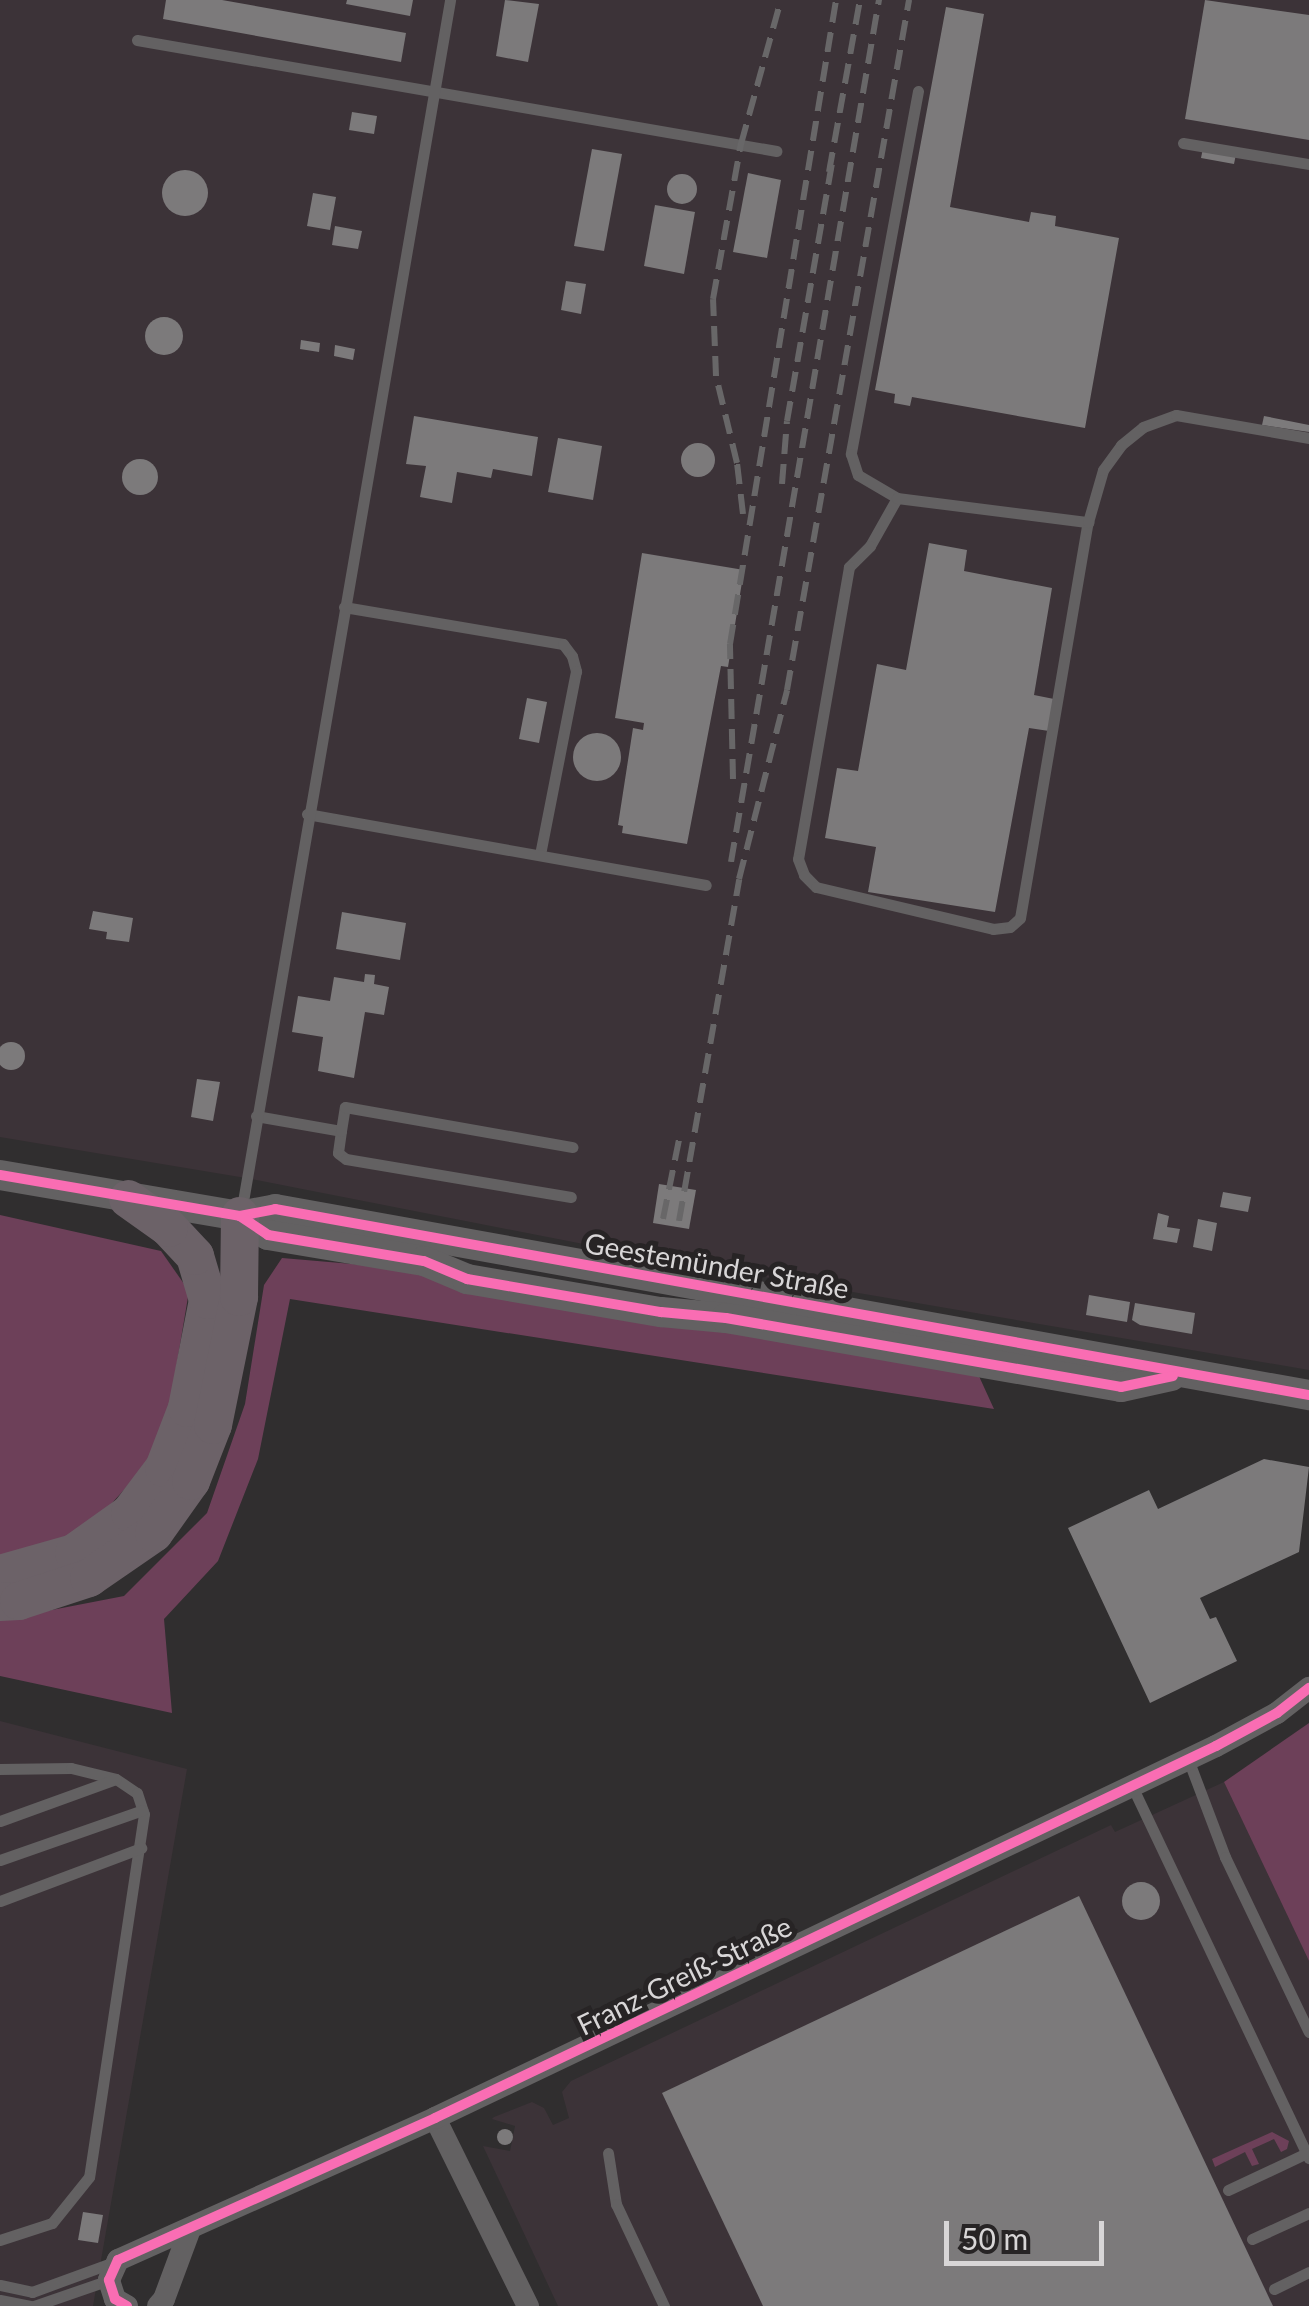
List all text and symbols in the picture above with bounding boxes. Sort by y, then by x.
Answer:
street label: Geestemünder Straße [582,1225,852,1305]
street label: Franz-Greiß-Straße [571,1909,797,2041]
scale bar [949,2201,1109,2263]
text: 50 m [961,2220,1028,2256]

